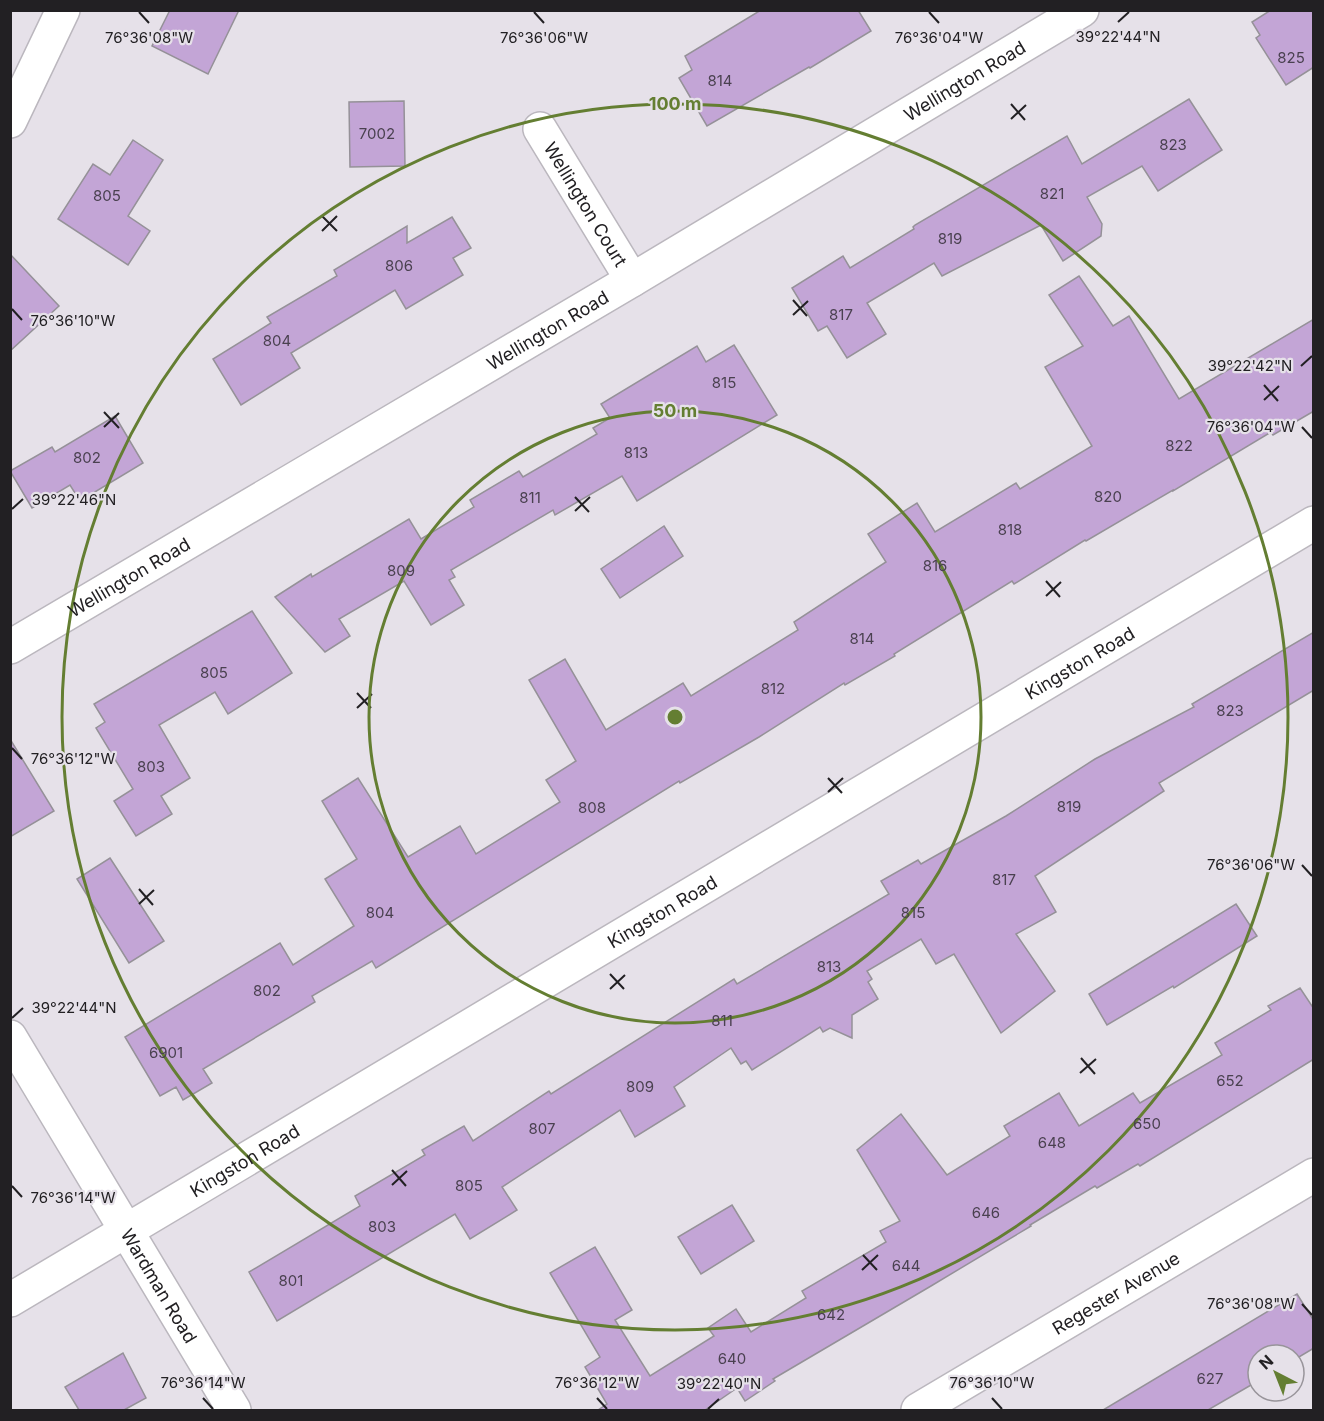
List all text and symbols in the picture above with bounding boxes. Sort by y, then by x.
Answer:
text: 39°22'44"N [1076,27,1160,46]
text: 76°36'08"W [105,28,193,47]
text: 76°36'06"W [500,28,588,47]
text: 76°36'04"W [895,28,983,47]
street label: Wellington Road [900,36,1029,125]
house number: 825 [1277,48,1305,67]
house number: 814 [707,71,733,90]
text: 100 m [649,93,701,114]
house number: 7002 [359,124,395,143]
house number: 823 [1159,135,1187,154]
street label: Wellington Court [540,138,632,270]
house number: 821 [1040,184,1064,203]
house number: 805 [93,186,121,205]
house number: 819 [938,229,962,248]
house number: 806 [385,256,413,275]
street label: Wellington Road [483,286,612,374]
house number: 817 [829,305,853,324]
text: 76°36'10"W [31,311,116,330]
house number: 804 [263,331,291,350]
text: 39°22'42"N [1208,356,1292,375]
house number: 815 [712,373,736,392]
text: 50 m [653,400,697,421]
text: 76°36'04"W [1207,417,1295,436]
house number: 822 [1165,436,1193,455]
house number: 813 [624,443,648,462]
house number: 802 [73,448,101,467]
house number: 820 [1094,487,1122,506]
house number: 811 [519,488,541,507]
text: 39°22'46"N [32,490,116,509]
house number: 818 [998,520,1022,539]
street label: Wellington Road [64,533,194,621]
house number: 816 [923,556,947,575]
house number: 809 [387,561,415,580]
street label: Kingston Road [1021,622,1138,703]
house number: 814 [849,629,875,648]
house number: 805 [200,663,228,682]
house number: 812 [761,679,785,698]
house number: 823 [1216,701,1244,720]
centre of rings [665,707,685,727]
text: 76°36'12"W [31,749,115,768]
house number: 803 [137,757,165,776]
house number: 819 [1057,797,1081,816]
house number: 808 [578,798,606,817]
text: 76°36'06"W [1207,855,1295,874]
house number: 817 [992,870,1016,889]
street label: Kingston Road [604,871,720,952]
house number: 804 [366,903,394,922]
house number: 815 [901,903,925,922]
house number: 813 [817,957,841,976]
house number: 802 [253,981,281,1000]
text: 39°22'44"N [32,998,116,1017]
house number: 811 [711,1011,733,1030]
house number: 6901 [149,1043,183,1062]
house number: 652 [1216,1071,1244,1090]
house number: 809 [626,1077,654,1096]
house number: 650 [1133,1114,1161,1133]
house number: 807 [529,1119,555,1138]
street label: Kingston Road [186,1120,303,1201]
house number: 648 [1038,1133,1066,1152]
house number: 805 [455,1176,483,1195]
text: 76°36'14"W [30,1188,116,1207]
house number: 646 [972,1203,1000,1222]
house number: 803 [368,1217,396,1236]
street label: Wardman Road [117,1225,202,1347]
street label: Regester Avenue [1048,1247,1183,1338]
house number: 644 [892,1256,920,1275]
house number: 801 [279,1271,303,1290]
text: 76°36'08"W [1207,1294,1295,1313]
house number: 642 [817,1305,845,1324]
north arrow [1246,1343,1306,1403]
house number: 640 [718,1349,746,1368]
text: N [1255,1350,1277,1373]
house number: 627 [1197,1369,1223,1388]
text: 76°36'14"W [160,1373,246,1392]
text: 76°36'12"W [555,1373,639,1392]
text: 76°36'10"W [950,1373,1035,1392]
text: 39°22'40"N [677,1374,761,1393]

